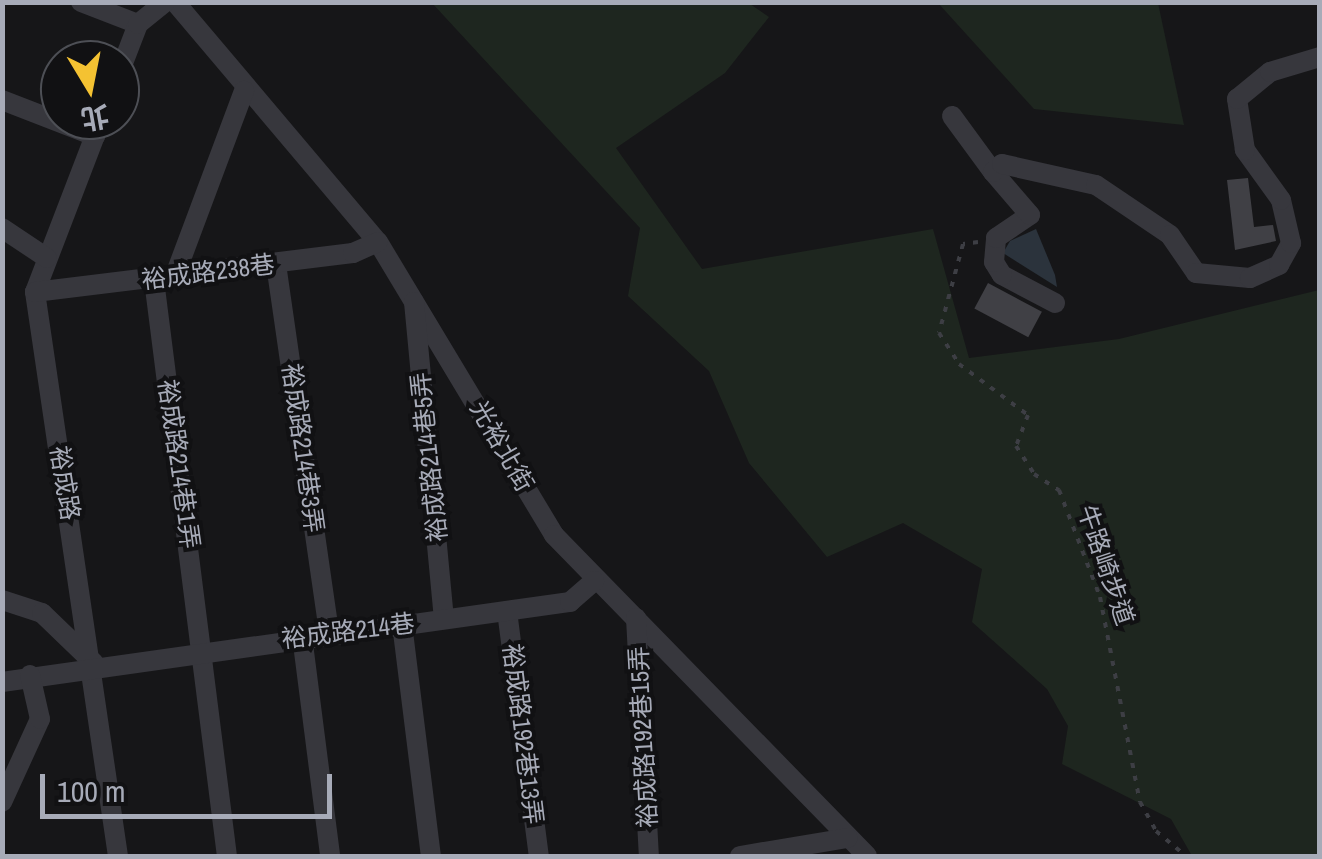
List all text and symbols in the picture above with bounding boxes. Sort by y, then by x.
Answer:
north arrow [40,40,140,140]
text: 北 [78,96,112,139]
street label: 裕成路238巷 [140,249,276,295]
street label: 裕成路214巷3弄 [276,361,330,535]
street label: 裕成路214巷5弄 [405,371,453,543]
street label: 裕成路214巷1弄 [152,377,206,551]
street label: 光裕北街 [464,395,540,497]
street label: 裕成路 [44,444,86,522]
street label: 牛路崎步道 [1071,501,1141,629]
street label: 裕成路214巷 [280,608,416,654]
street label: 裕成路192巷13弄 [497,642,549,826]
street label: 裕成路192巷15弄 [623,645,663,829]
scale bar [45,754,338,816]
text: 100 m [57,771,125,811]

